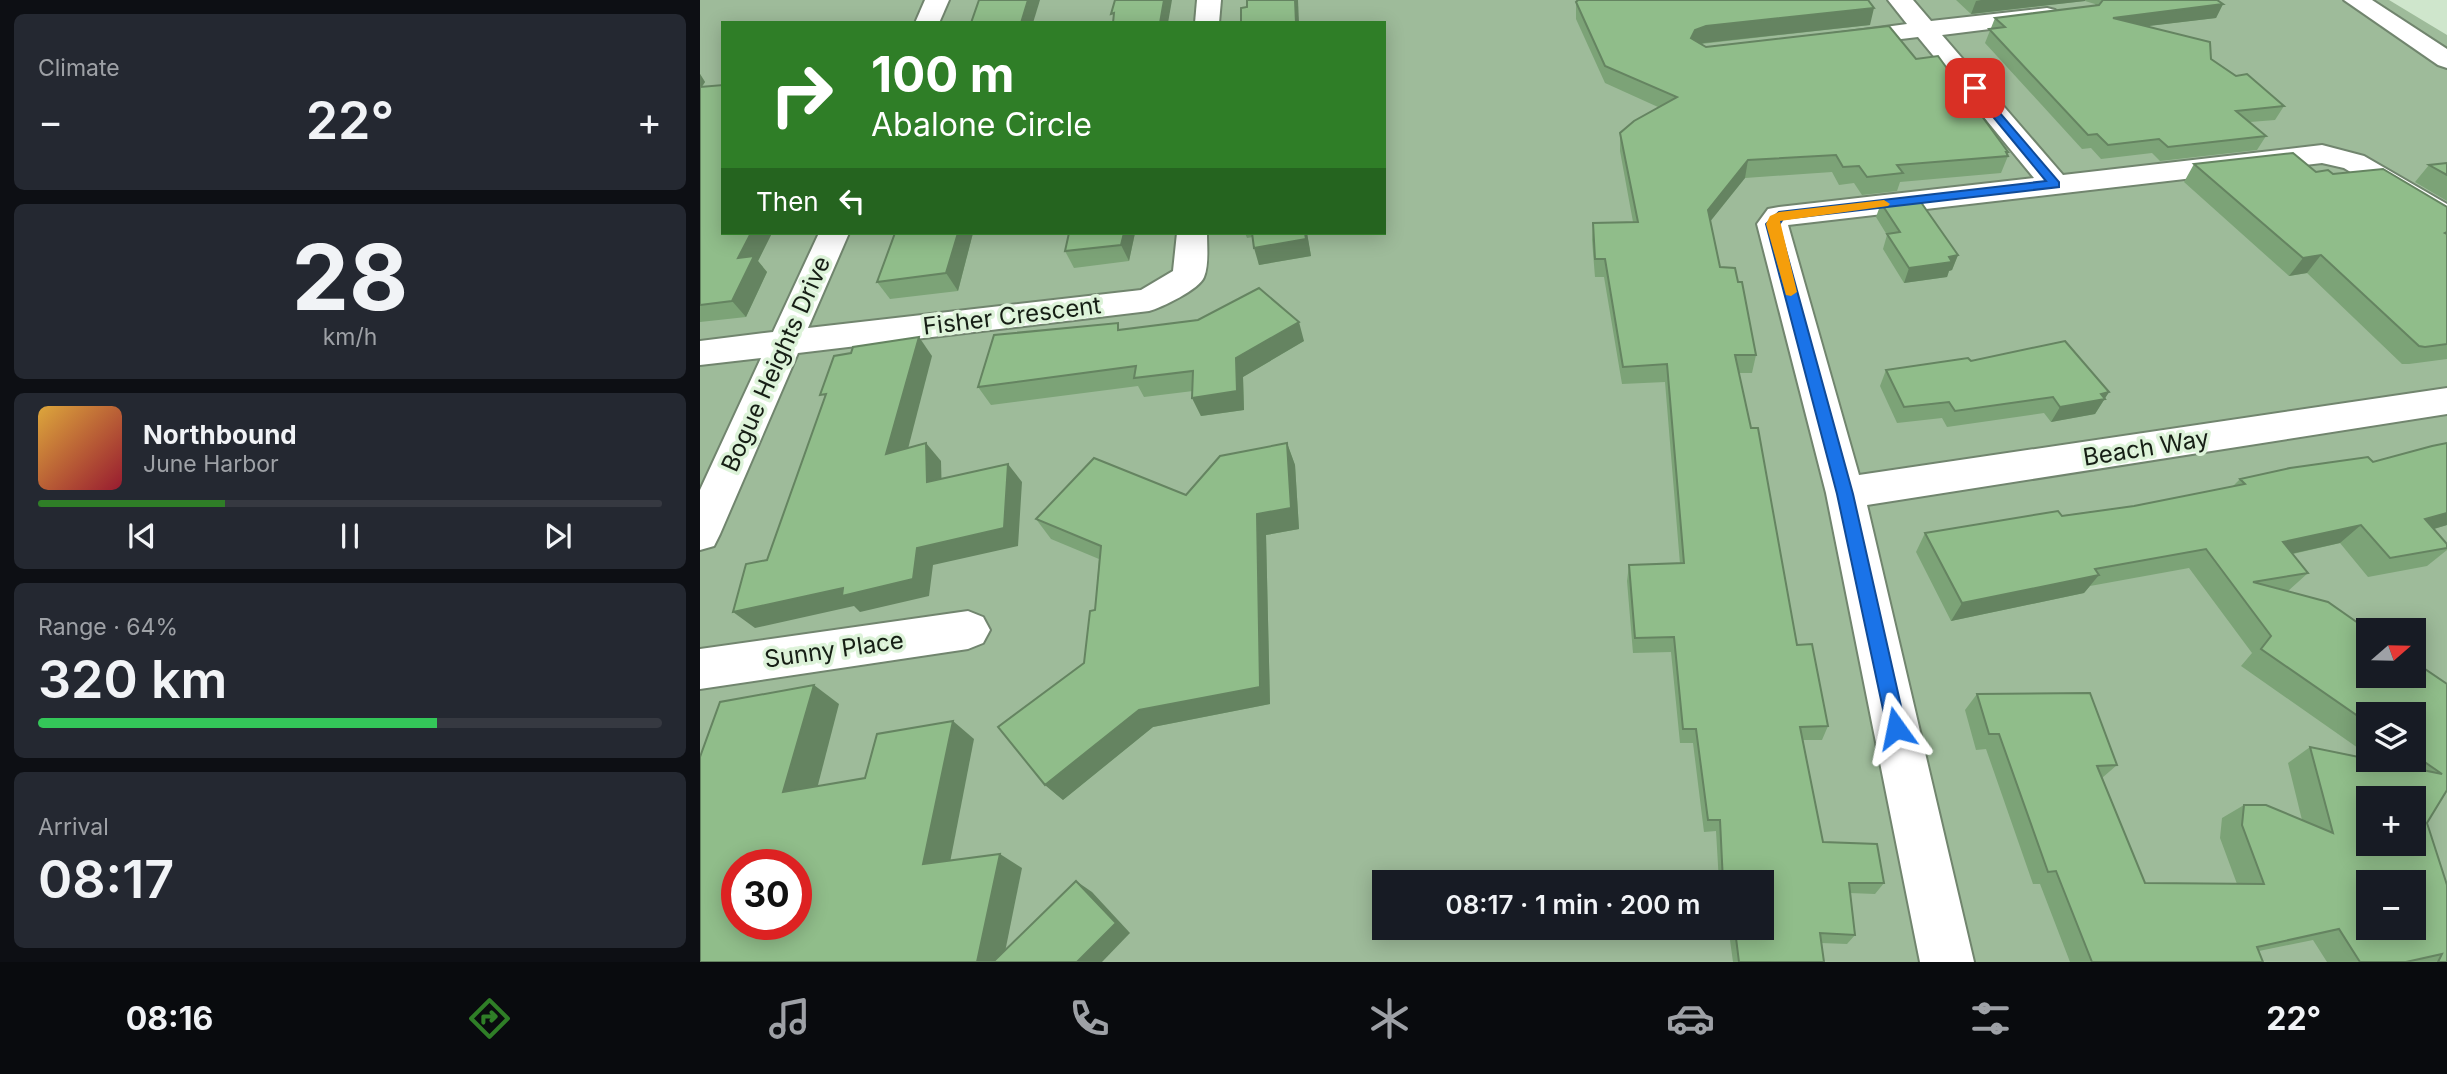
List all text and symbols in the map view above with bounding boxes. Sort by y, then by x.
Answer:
text: 100 m [871,45,1015,104]
icon: right [756,49,847,140]
text: Climate [38,54,120,82]
pin [1945,58,2005,118]
icon: arrive [1956,69,1994,107]
text: 22° [306,89,394,152]
text: − [38,98,63,144]
text: + [637,98,662,144]
text: Abalone Circle [871,105,1092,144]
icon: left [833,182,871,220]
text: Then [756,186,819,217]
text: 28 [292,222,408,332]
street label: Bogue Heights Drive [715,252,836,476]
street label: Fisher Crescent [921,290,1103,341]
text: km/h [323,323,377,351]
text: Northbound [143,419,297,450]
street label: Beach Way [2081,423,2211,472]
text: June Harbor [143,450,279,478]
icon: previous [123,517,161,555]
icon: pause [331,517,369,555]
icon: next [539,517,577,555]
text: Range · 64% [38,613,178,641]
north arrow [2356,618,2426,688]
map controls [2356,618,2426,940]
street label: Sunny Place [763,625,905,674]
text: 320 km [38,648,227,711]
position arrow [1859,691,1933,765]
button: layers [2356,702,2426,772]
button: + [2356,786,2426,856]
text: Arrival [38,813,109,841]
text: 08:17 [38,848,174,911]
speed limit sign: 30 [721,849,812,940]
button: − [2356,870,2426,940]
text: 08:17 · 1 min · 200 m [1446,889,1700,920]
icon: directions [465,994,514,1043]
icon: music [765,994,814,1043]
icon: phone [1065,994,1114,1043]
icon: climate [1365,994,1414,1043]
icon: car [1666,994,1715,1043]
icon: filters [1966,994,2015,1043]
text: 08:16 [126,999,213,1038]
text: 22° [2266,999,2321,1038]

